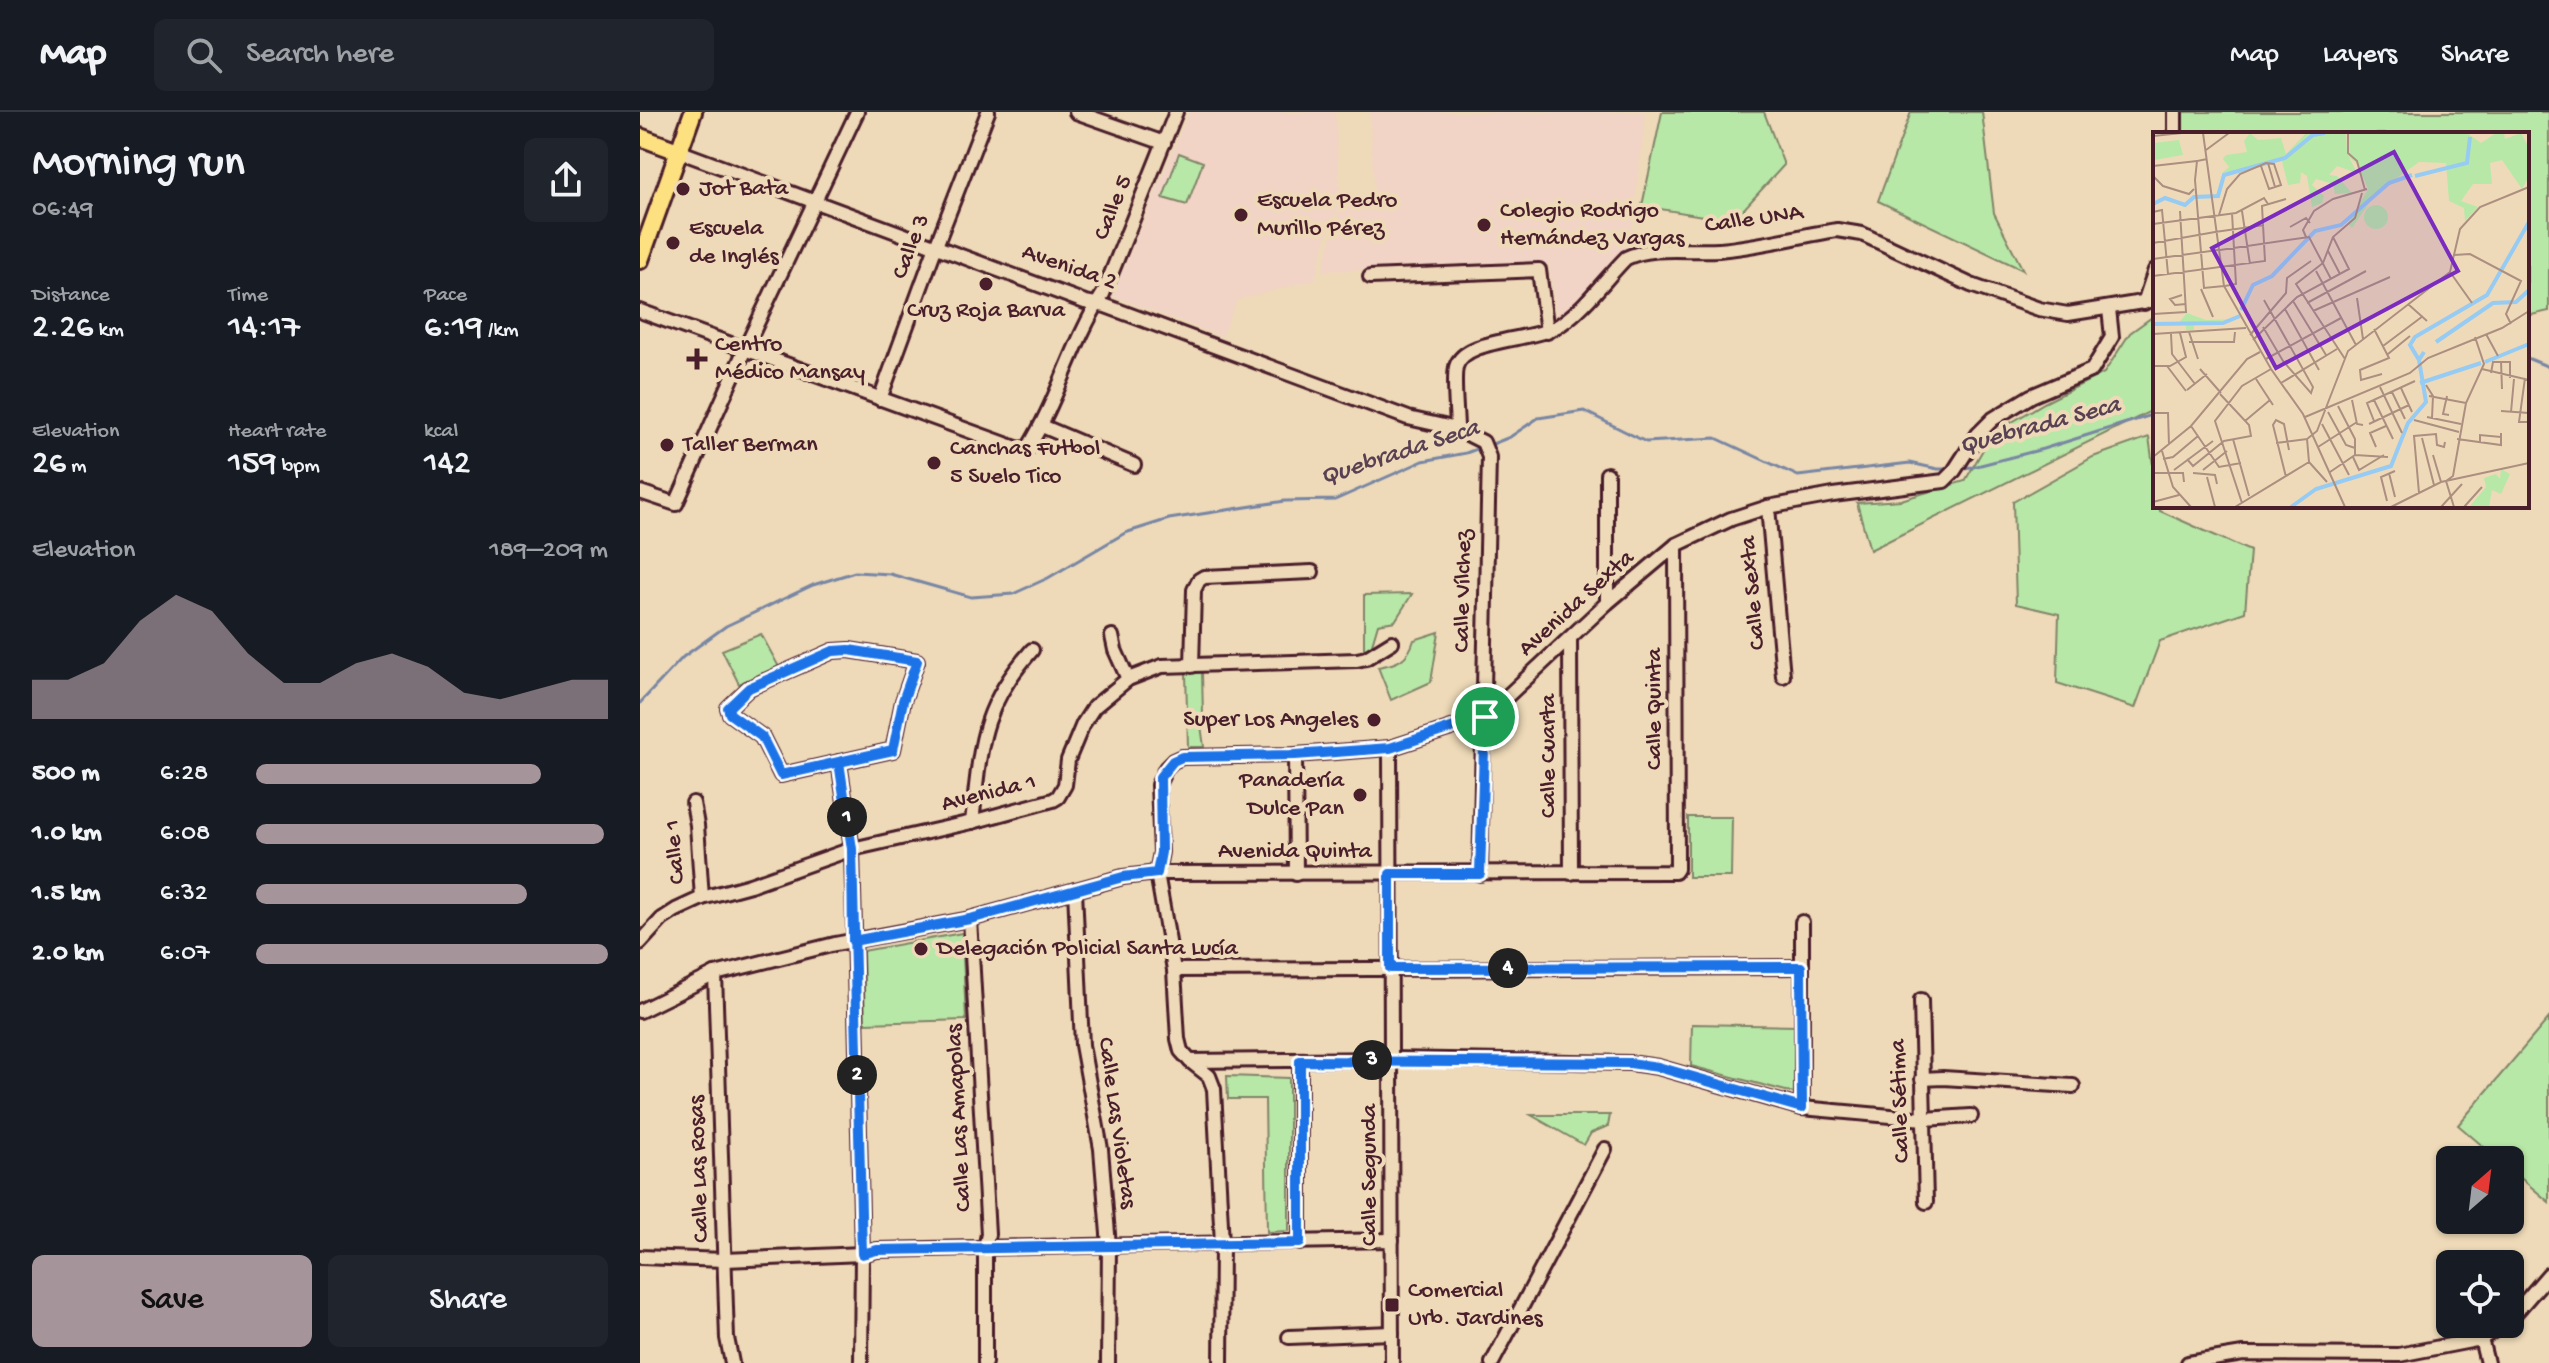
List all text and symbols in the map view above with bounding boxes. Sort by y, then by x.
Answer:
search box [154,19,714,91]
text: Map [40,33,106,77]
icon: search [182,33,226,77]
text: Search here [246,38,394,73]
text: Map [2230,39,2279,72]
text: Layers [2323,39,2397,72]
text: Share [2441,39,2509,72]
inset map [2153,132,2529,508]
button: share [524,138,608,222]
text: Morning run [32,139,245,191]
street label: Calle 5 [1088,171,1140,245]
place label: Jot Bata [699,175,789,204]
marker: Jot Bata [674,180,692,198]
place label: Escuela Pedro Murillo Pérez [1257,187,1398,244]
text: 06:49 [32,195,93,226]
place label: Colegio Rodrigo Hernández Vargas [1500,197,1686,254]
street label: Calle UNA [1703,199,1807,241]
marker: Escuela Pedro Murillo Pérez [1232,206,1250,224]
street label: Calle 3 [886,210,938,284]
place label: Escuela de Inglés [689,215,780,272]
marker: Colegio Rodrigo Hernández Vargas [1475,216,1493,234]
marker: Escuela de Inglés [664,234,682,252]
street label: Avenida 2 [1018,238,1121,298]
marker: Cruz Roja Barva [977,275,995,293]
text: Distance [32,283,110,309]
text: Time [228,283,268,309]
text: Pace [424,283,467,309]
place label: Cruz Roja Barva [907,297,1066,326]
text: 2.26 [32,309,93,349]
text: 14:17 [228,309,300,349]
text: 6:19 [424,309,483,349]
text: km [93,318,124,344]
text: /km [483,318,519,344]
place label: Centro Médico Mansay [715,331,865,388]
marker: Centro Médico Mansay [686,348,708,370]
water label: Quebrada Seca [1956,390,2125,463]
water label: Quebrada Seca [1317,413,1485,494]
text: Elevation [32,419,119,445]
text: Heart rate [228,419,326,445]
text: kcal [424,419,458,445]
place label: Taller Berman [681,431,818,460]
place label: Canchas Futbol 5 Suelo Tico [950,435,1100,492]
marker: Taller Berman [658,436,676,454]
text: 26 [32,445,66,485]
text: 159 [228,445,277,485]
text: 142 [424,445,470,485]
text: m [66,454,87,480]
text: bpm [277,454,320,480]
marker: Canchas Futbol 5 Suelo Tico [925,454,943,472]
street label: Calle Vílchez [1448,528,1480,653]
street label: Calle Sexta [1735,534,1773,651]
text: Elevation [32,536,135,567]
text: 189–209 m [489,536,608,567]
street label: Avenida Sexta [1513,544,1641,664]
street label: Calle Quinta [1641,647,1670,770]
pin [1451,683,1519,751]
street label: Calle Cuarta [1535,693,1564,818]
icon: arrive [1463,695,1507,739]
place label: Super Los Angeles [1183,706,1359,735]
marker: Super Los Angeles [1365,711,1383,729]
text: 500 m [32,759,100,790]
text: 6:28 [160,759,208,790]
place label: Panadería Dulce Pan [1238,767,1345,824]
street label: Avenida 1 [939,768,1039,820]
marker: Panadería Dulce Pan [1351,786,1369,804]
pin: 1 [827,797,867,837]
text: 1 [843,804,851,830]
text: 1.0 km [32,819,102,850]
text: 6:08 [160,819,210,850]
street label: Calle 1 [659,819,693,885]
street label: Avenida Quinta [1218,838,1373,867]
text: 1.5 km [32,879,101,910]
text: 6:32 [160,879,208,910]
place label: Delegación Policial Santa Lucía [935,935,1238,964]
text: 2.0 km [32,939,104,970]
text: 6:07 [160,939,210,970]
marker: Delegación Policial Santa Lucía [912,940,930,958]
pin: 4 [1488,948,1528,988]
text: 4 [1503,955,1513,981]
street label: Calle Las Amapolas [941,1022,979,1213]
street label: Calle Las Violetas [1090,1036,1143,1211]
street label: Calle Sétima [1884,1038,1918,1163]
pin: 3 [1352,1040,1392,1080]
text: 3 [1366,1047,1378,1073]
pin: 2 [837,1055,877,1095]
text: 2 [852,1062,862,1088]
street label: Calle Las Rosas [683,1094,717,1243]
street label: Calle Segunda [1356,1103,1385,1246]
north arrow [2436,1146,2524,1234]
map controls [2436,1146,2524,1338]
button: locate [2436,1250,2524,1338]
button: Save [32,1255,312,1347]
button: Share [328,1255,608,1347]
place label: Comercial Urb. Jardines [1408,1277,1544,1334]
marker: Comercial Urb. Jardines [1383,1296,1401,1314]

